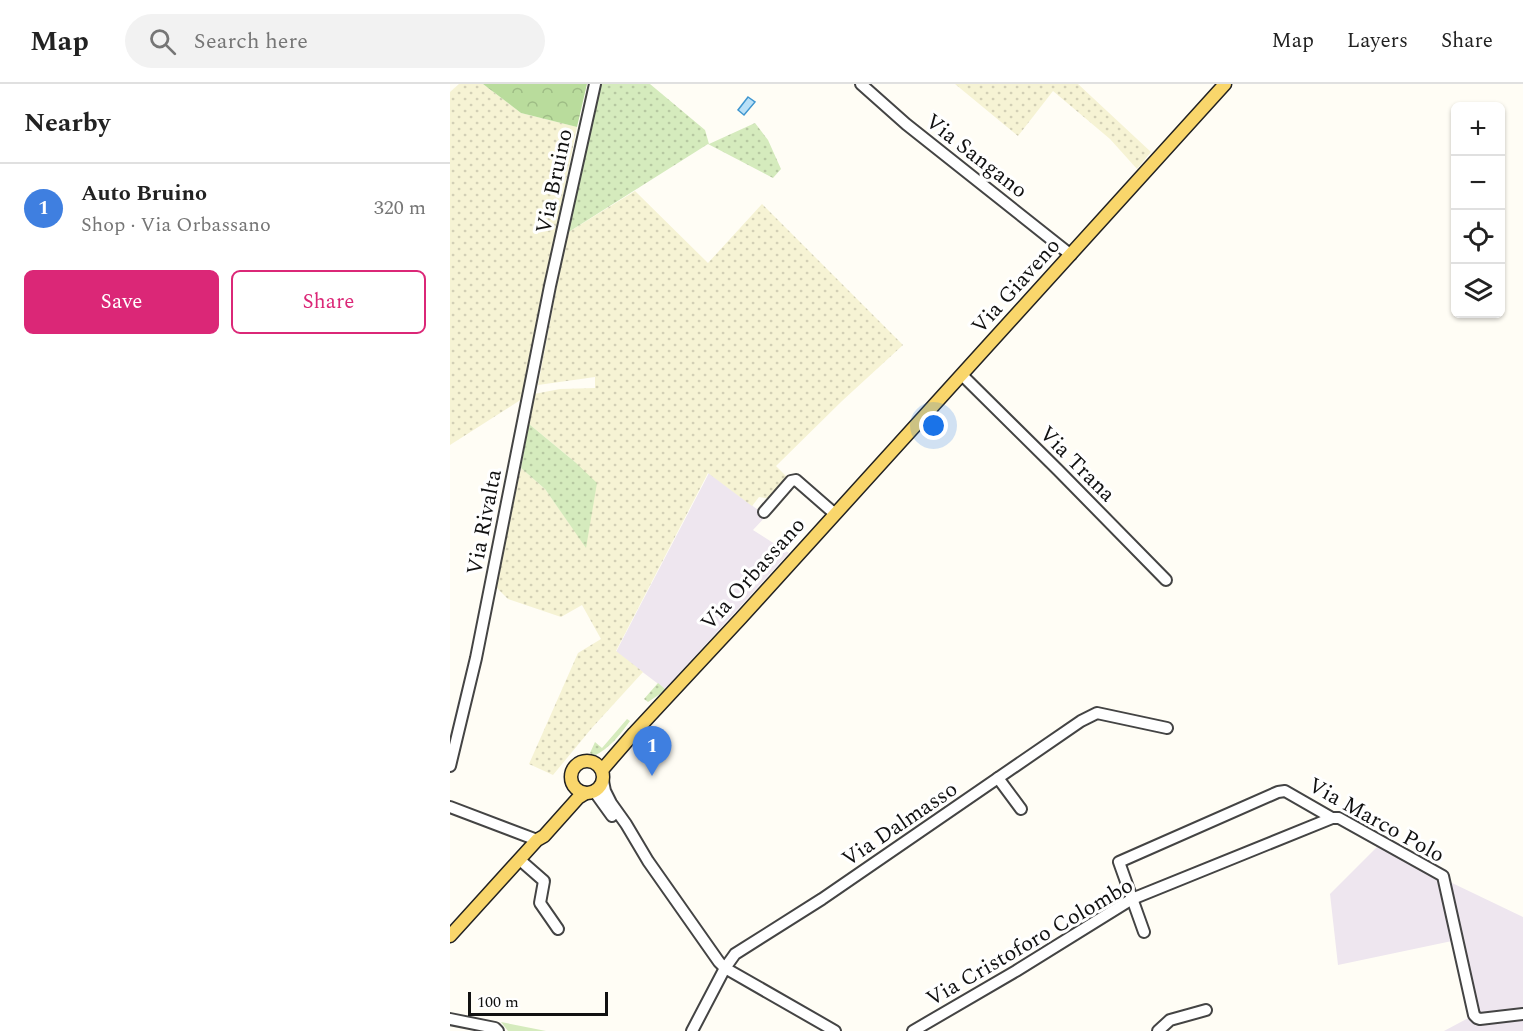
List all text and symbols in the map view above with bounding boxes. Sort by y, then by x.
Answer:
search box [125,14,545,68]
text: Map [30,20,89,63]
icon: search [146,25,179,58]
text: Search here [194,25,308,58]
text: Map [1272,25,1314,57]
text: Layers [1347,25,1408,57]
text: Share [1441,25,1493,57]
map controls [1451,102,1505,318]
button: + [1451,102,1505,156]
text: Nearby [24,103,110,143]
street label: Via Sangano [918,106,1034,207]
street label: Via Bruino [527,126,582,237]
button: − [1451,156,1505,210]
text: Auto Bruino [81,177,207,210]
text: 1 [38,193,49,223]
text: 320 m [374,193,426,223]
text: Shop · Via Orbassano [81,210,271,240]
button: locate [1451,210,1505,264]
street label: Via Giaveno [964,230,1068,342]
button: layers [1451,264,1505,318]
button: Save [24,270,219,334]
button: Share [231,270,426,334]
your location [919,411,948,440]
street label: Via Trana [1031,418,1123,510]
street label: Via Rivalta [458,466,511,578]
street label: Via Orbassano [693,510,813,638]
pin: 1 [632,726,672,776]
street label: Via Marco Polo [1302,769,1451,872]
street label: Via Dalmasso [835,773,965,875]
street label: Via Cristoforo Colombo [920,869,1140,1015]
scale bar [468,989,608,1016]
text: 100 m [477,990,519,1014]

